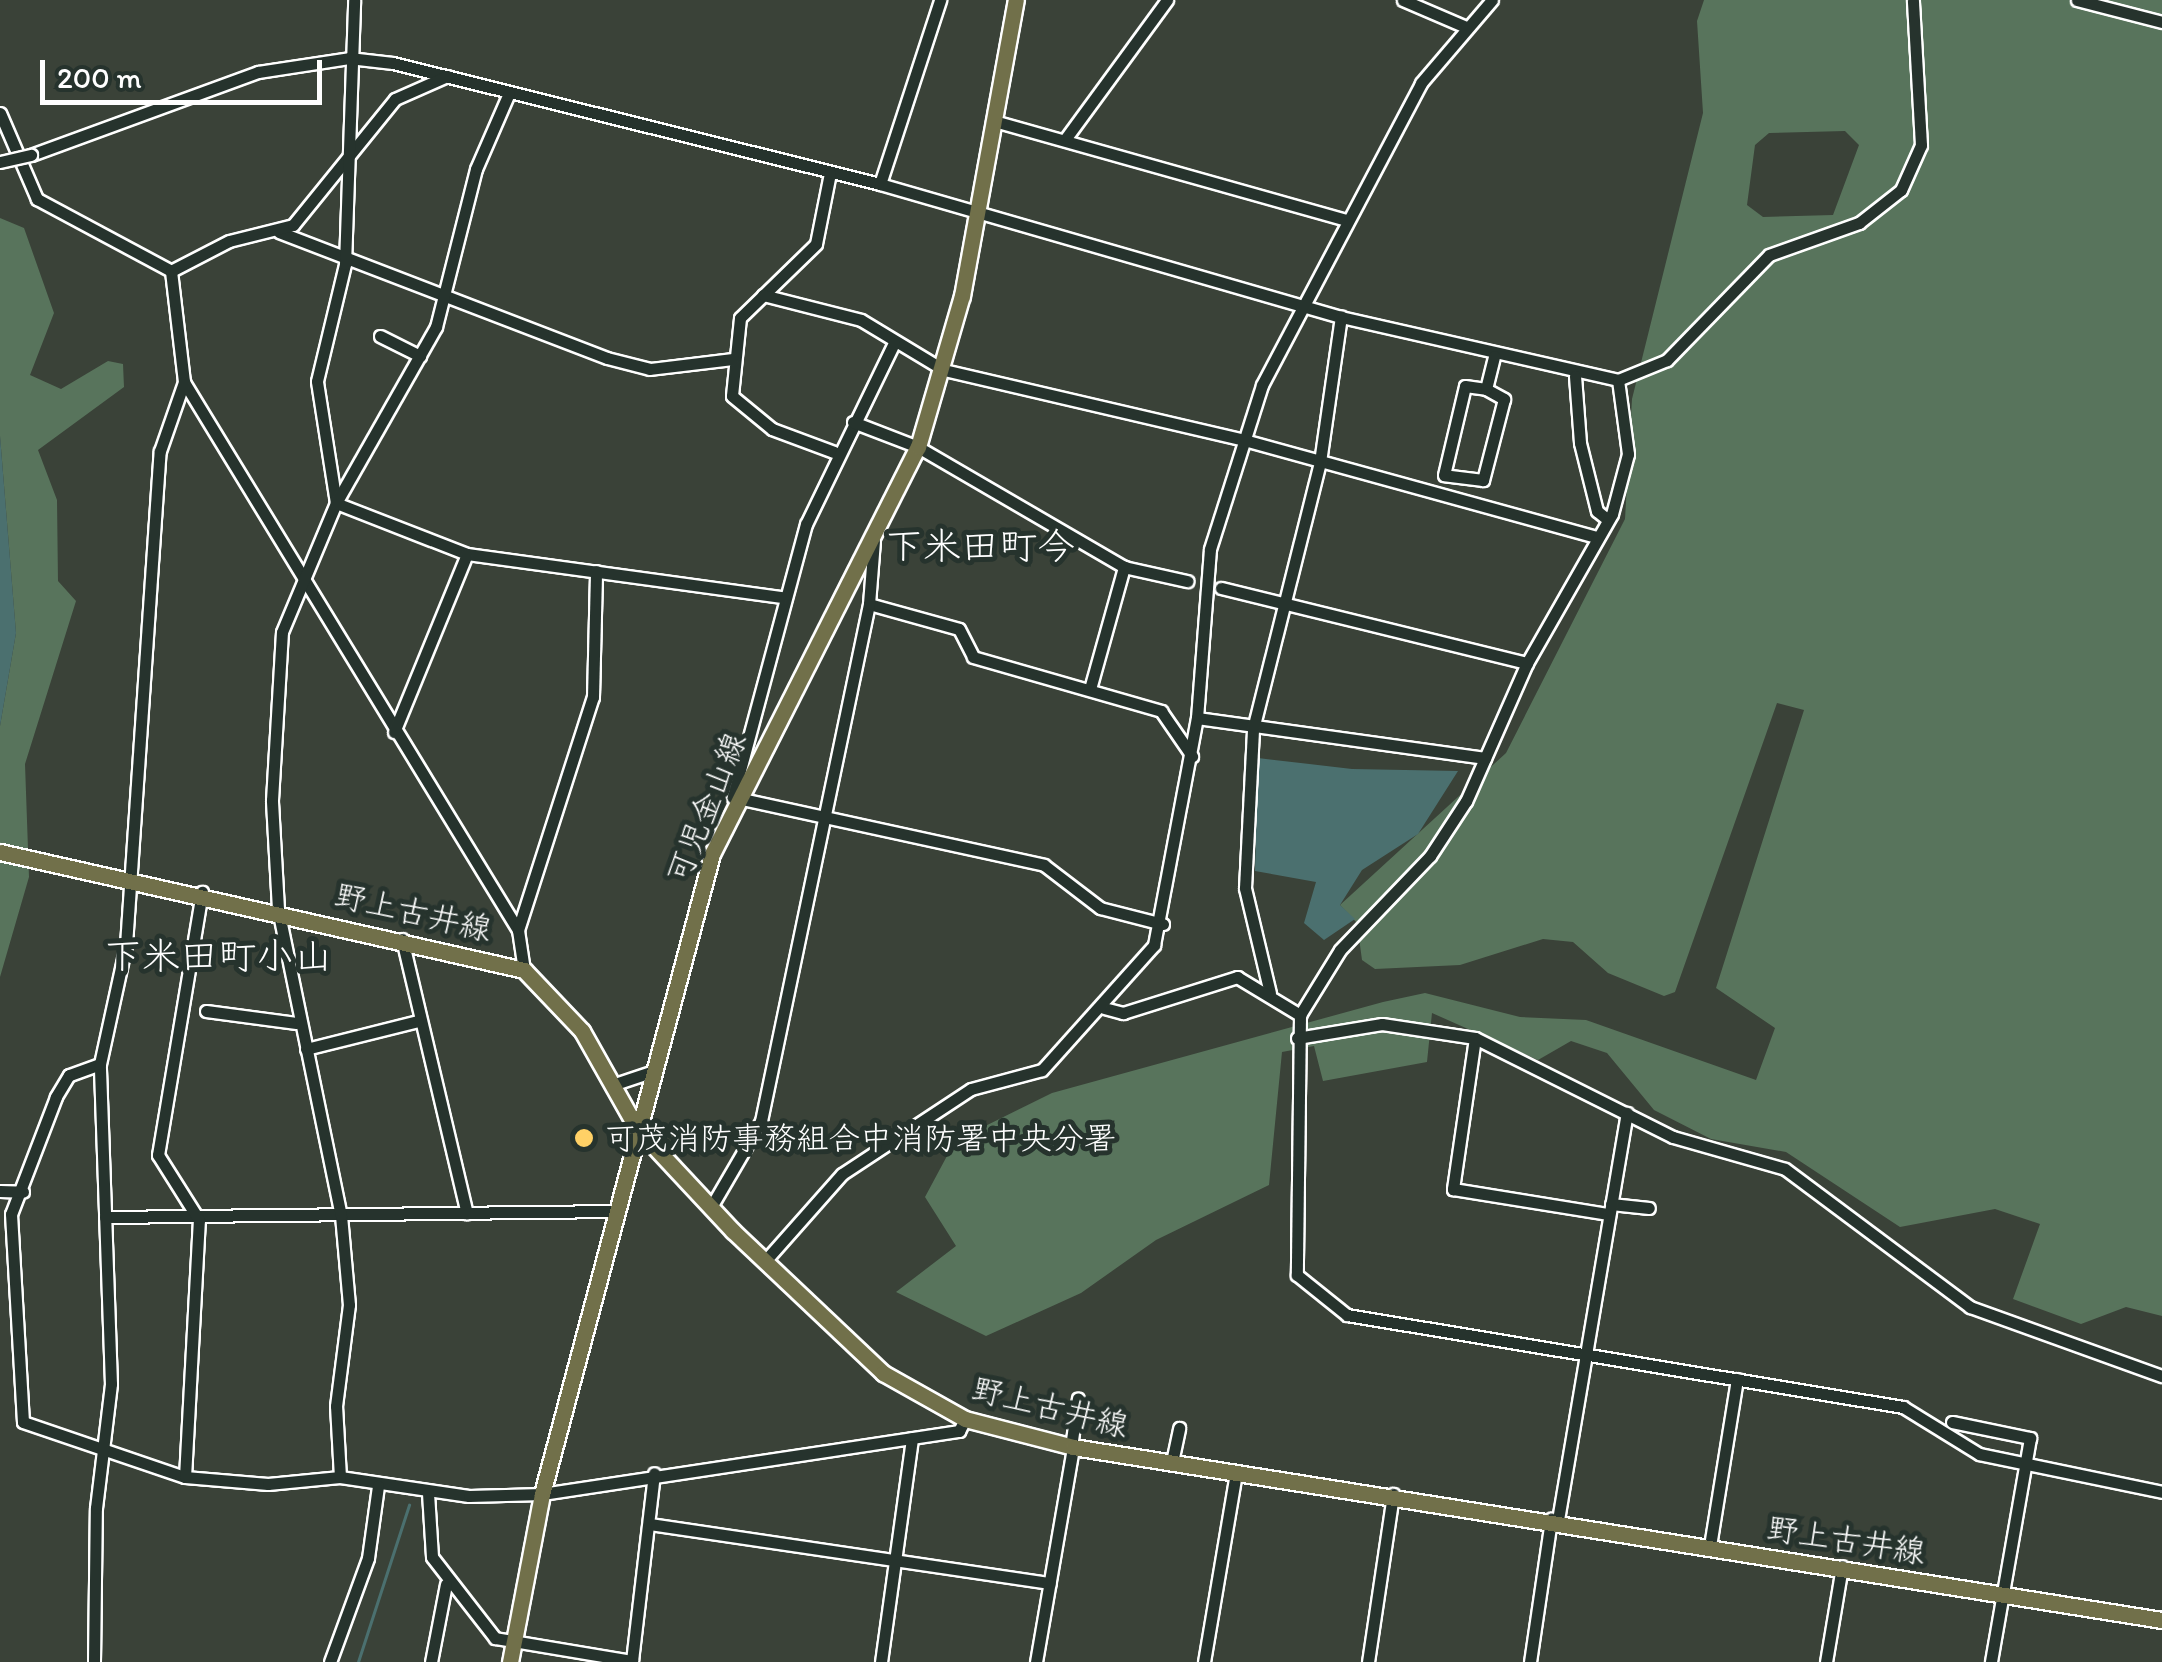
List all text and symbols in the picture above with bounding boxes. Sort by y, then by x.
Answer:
scale bar [45,40,328,102]
text: 200 m [57,59,142,96]
district label: 下米田町今 [885,524,1075,570]
street label: 可児金山線 [658,727,754,889]
street label: 野上古井線 [331,875,495,949]
district label: 下米田町小山 [104,934,332,980]
place label: 可茂消防事務組合中消防署中央分署 [604,1119,1116,1157]
marker: 可茂消防事務組合中消防署中央分署 [573,1127,595,1149]
street label: 野上古井線 [968,1369,1132,1445]
street label: 野上古井線 [1764,1509,1928,1571]

